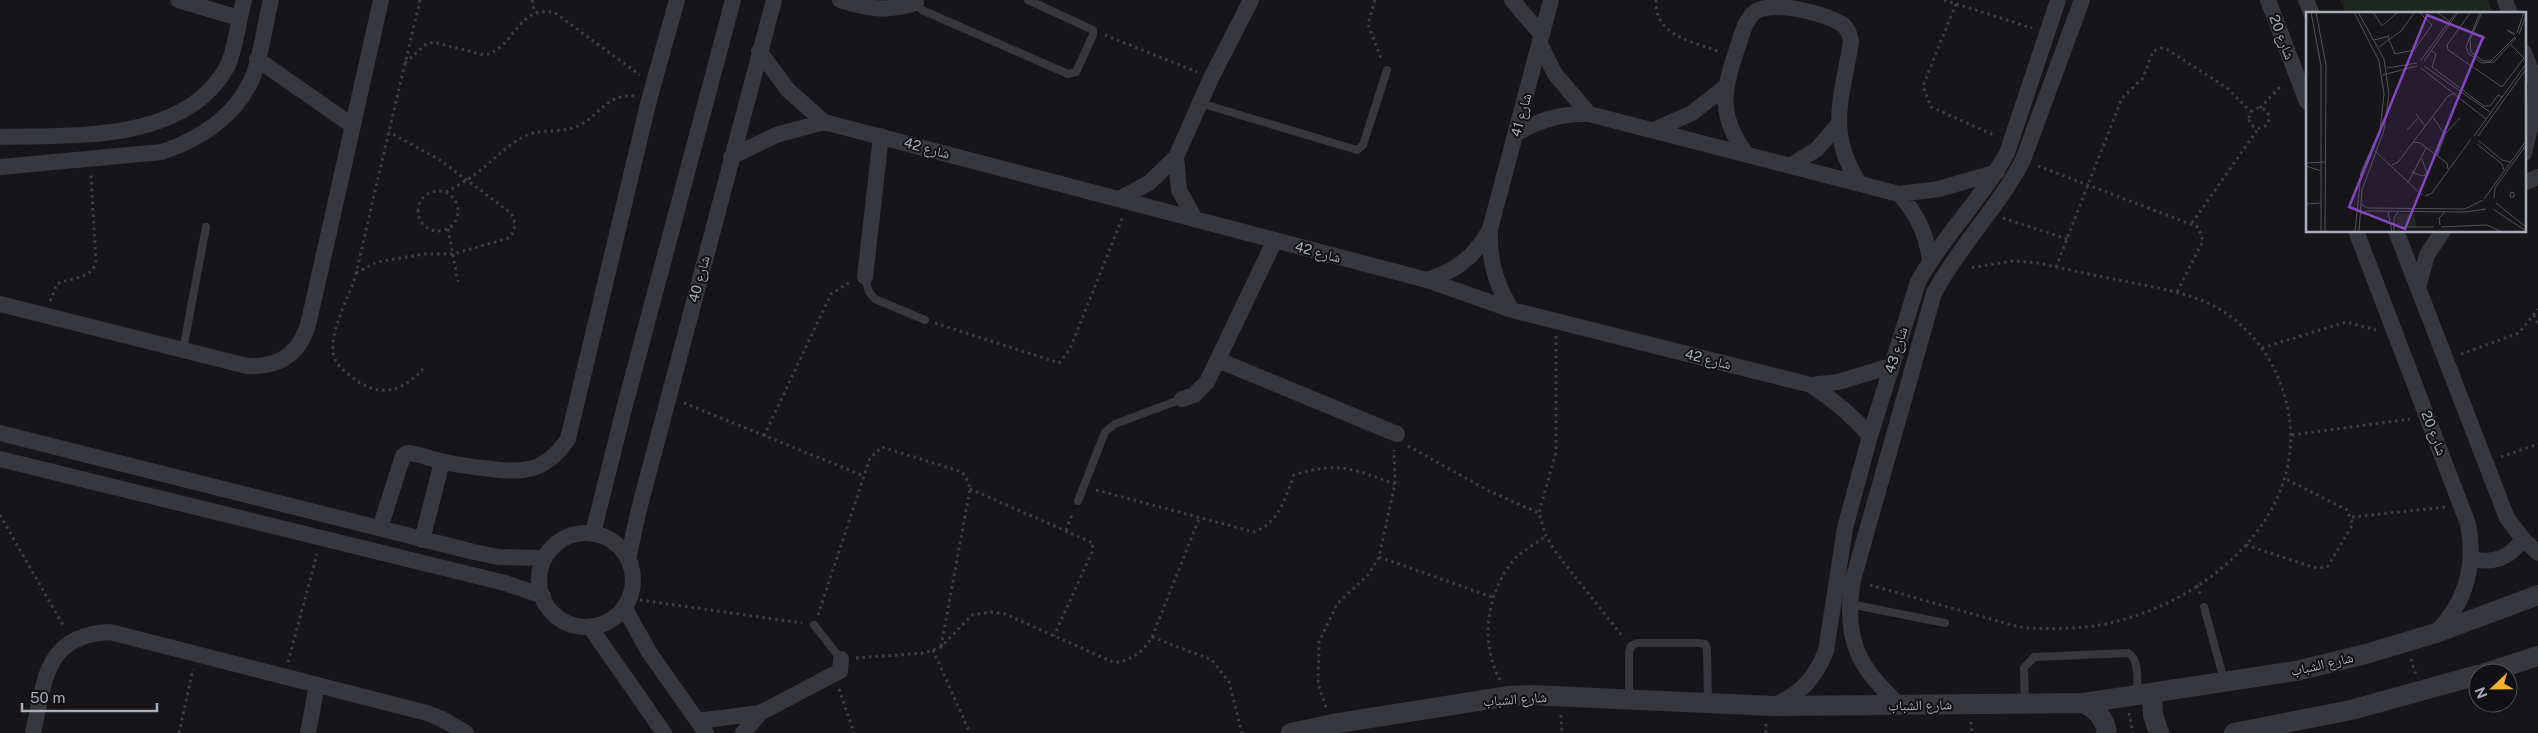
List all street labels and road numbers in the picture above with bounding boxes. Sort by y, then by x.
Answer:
street label: شارع 20 [2264,12,2298,63]
street label: شارع 41 [1508,91,1536,139]
street label: شارع 42 [902,134,952,164]
street label: شارع 42 [1293,238,1343,268]
street label: شارع 40 [685,254,715,304]
street label: شارع 43 [1881,325,1913,376]
street label: شارع 42 [1683,346,1733,374]
street label: شارع 20 [2416,408,2450,459]
street label: شارع الشباب [2289,649,2355,681]
street label: شارع الشباب [1482,689,1548,711]
street label: شارع الشباب [1888,696,1952,716]

